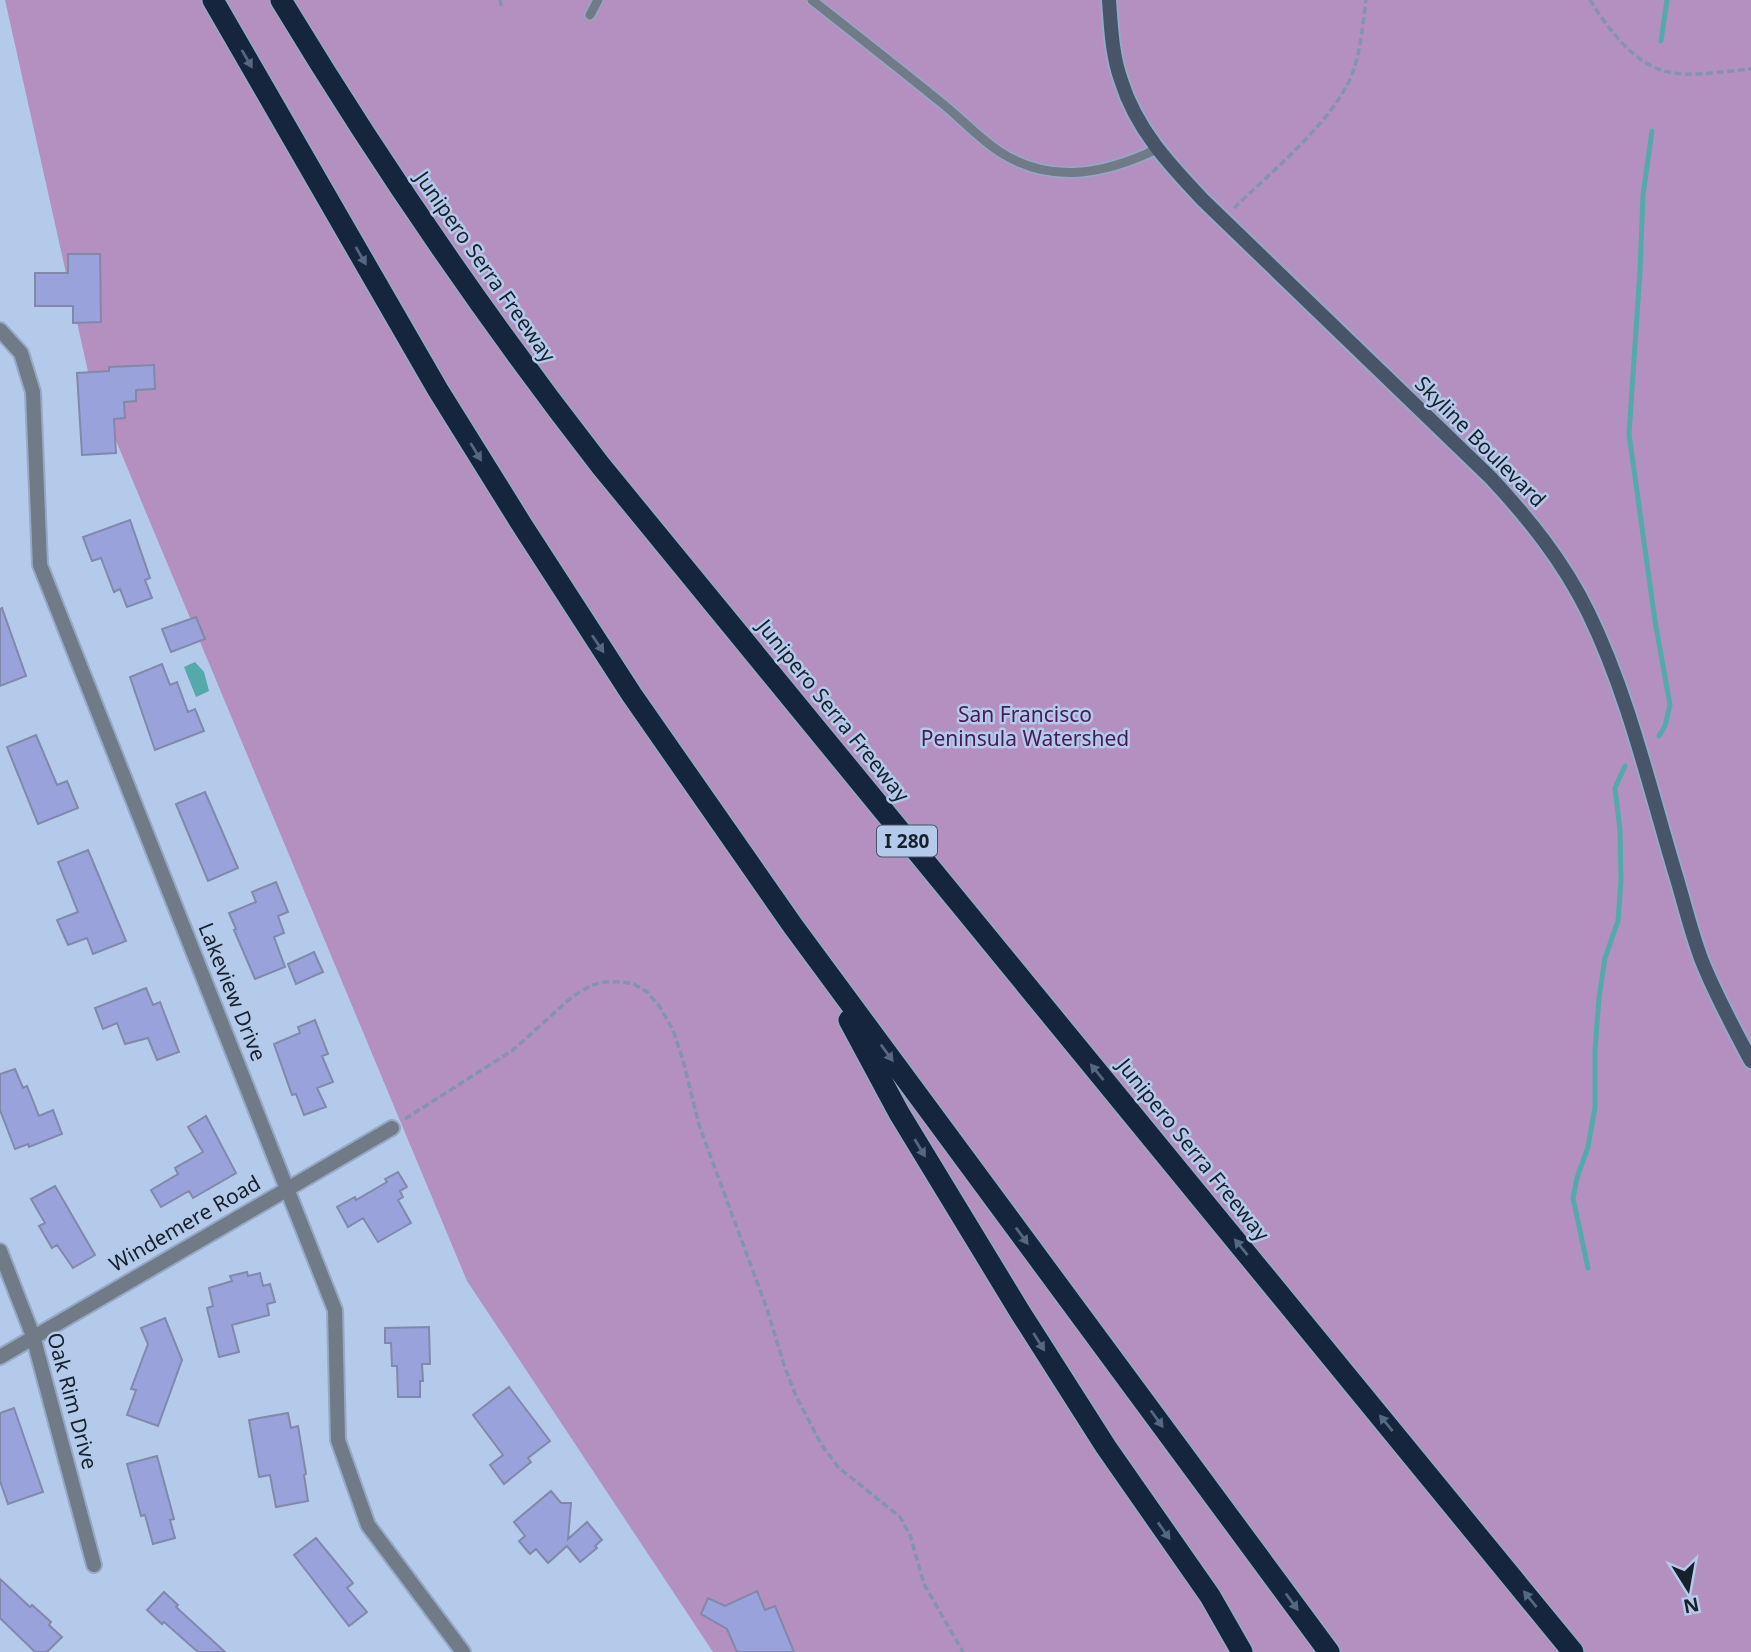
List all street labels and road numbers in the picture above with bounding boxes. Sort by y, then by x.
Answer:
street label: Junipero Serra Freeway [408,164,563,368]
street label: Skyline Boulevard [1409,370,1552,513]
street label: Junipero Serra Freeway [750,612,916,808]
road number: I 280 [877,826,937,856]
street label: Lakeview Drive [192,918,273,1065]
street label: Junipero Serra Freeway [1110,1051,1276,1247]
street label: Windemere Road [104,1168,265,1278]
street label: Oak Rim Drive [41,1329,105,1472]

